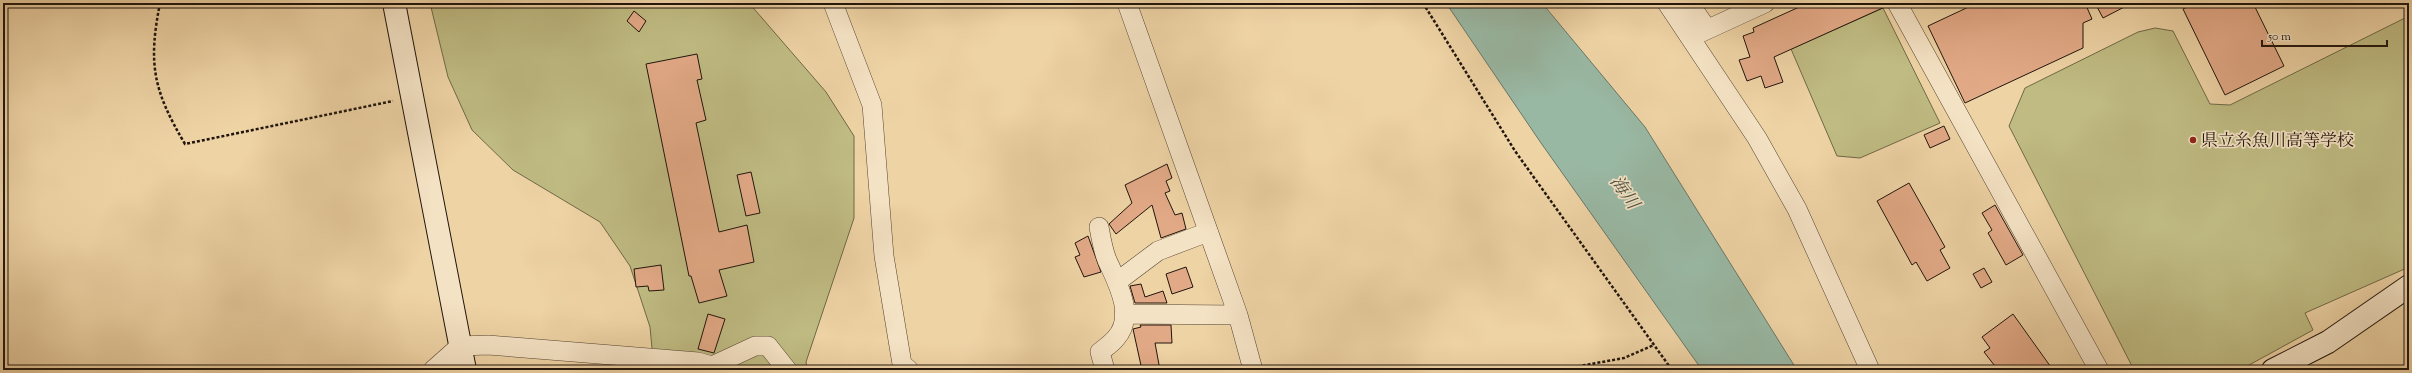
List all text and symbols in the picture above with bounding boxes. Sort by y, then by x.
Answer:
scale bar [2262,22,2387,48]
text: 50 m [2267,28,2291,46]
place label: 県立糸魚川高等学校 [2201,130,2354,154]
marker: 県立糸魚川高等学校 [2188,135,2198,145]
water label: 海川 [1602,171,1645,217]

